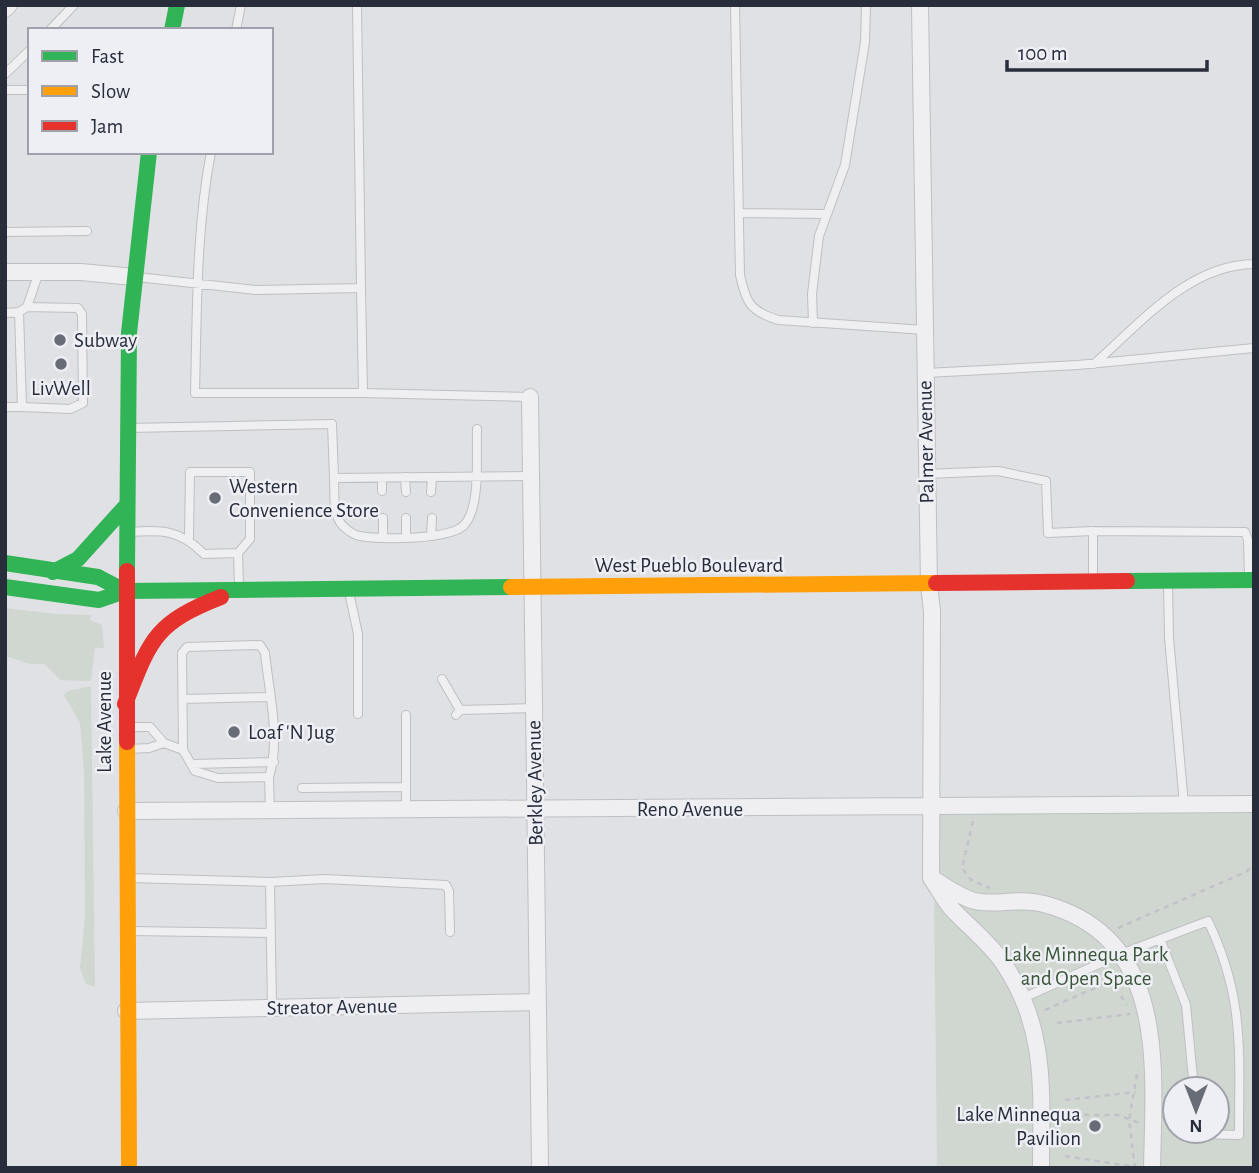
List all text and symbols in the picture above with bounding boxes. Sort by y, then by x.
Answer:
legend [28,28,273,154]
scale bar [1007,28,1206,72]
text: 100 m [1018,43,1068,64]
text: Fast [91,46,124,67]
text: Slow [91,81,130,102]
text: Jam [91,116,123,137]
place label: Subway [74,330,137,351]
marker: Subway [52,332,68,348]
marker: LivWell [53,356,69,372]
place label: LivWell [31,378,91,399]
street label: Palmer Avenue [914,380,938,504]
place label: Western Convenience Store [229,476,379,521]
marker: Western Convenience Store [207,490,223,506]
street label: West Pueblo Boulevard [595,555,784,576]
street label: Lake Avenue [94,671,115,773]
street label: Berkley Avenue [523,720,547,846]
place label: Loaf 'N Jug [248,722,335,743]
marker: Loaf 'N Jug [226,724,242,740]
street label: Reno Avenue [637,799,743,820]
park label: Lake Minnequa Park and Open Space [1004,944,1169,989]
street label: Streator Avenue [266,995,398,1019]
north arrow [1161,1075,1231,1145]
place label: Lake Minnequa Pavilion [956,1104,1081,1149]
text: N [1189,1116,1203,1135]
marker: Lake Minnequa Pavilion [1087,1118,1103,1134]

